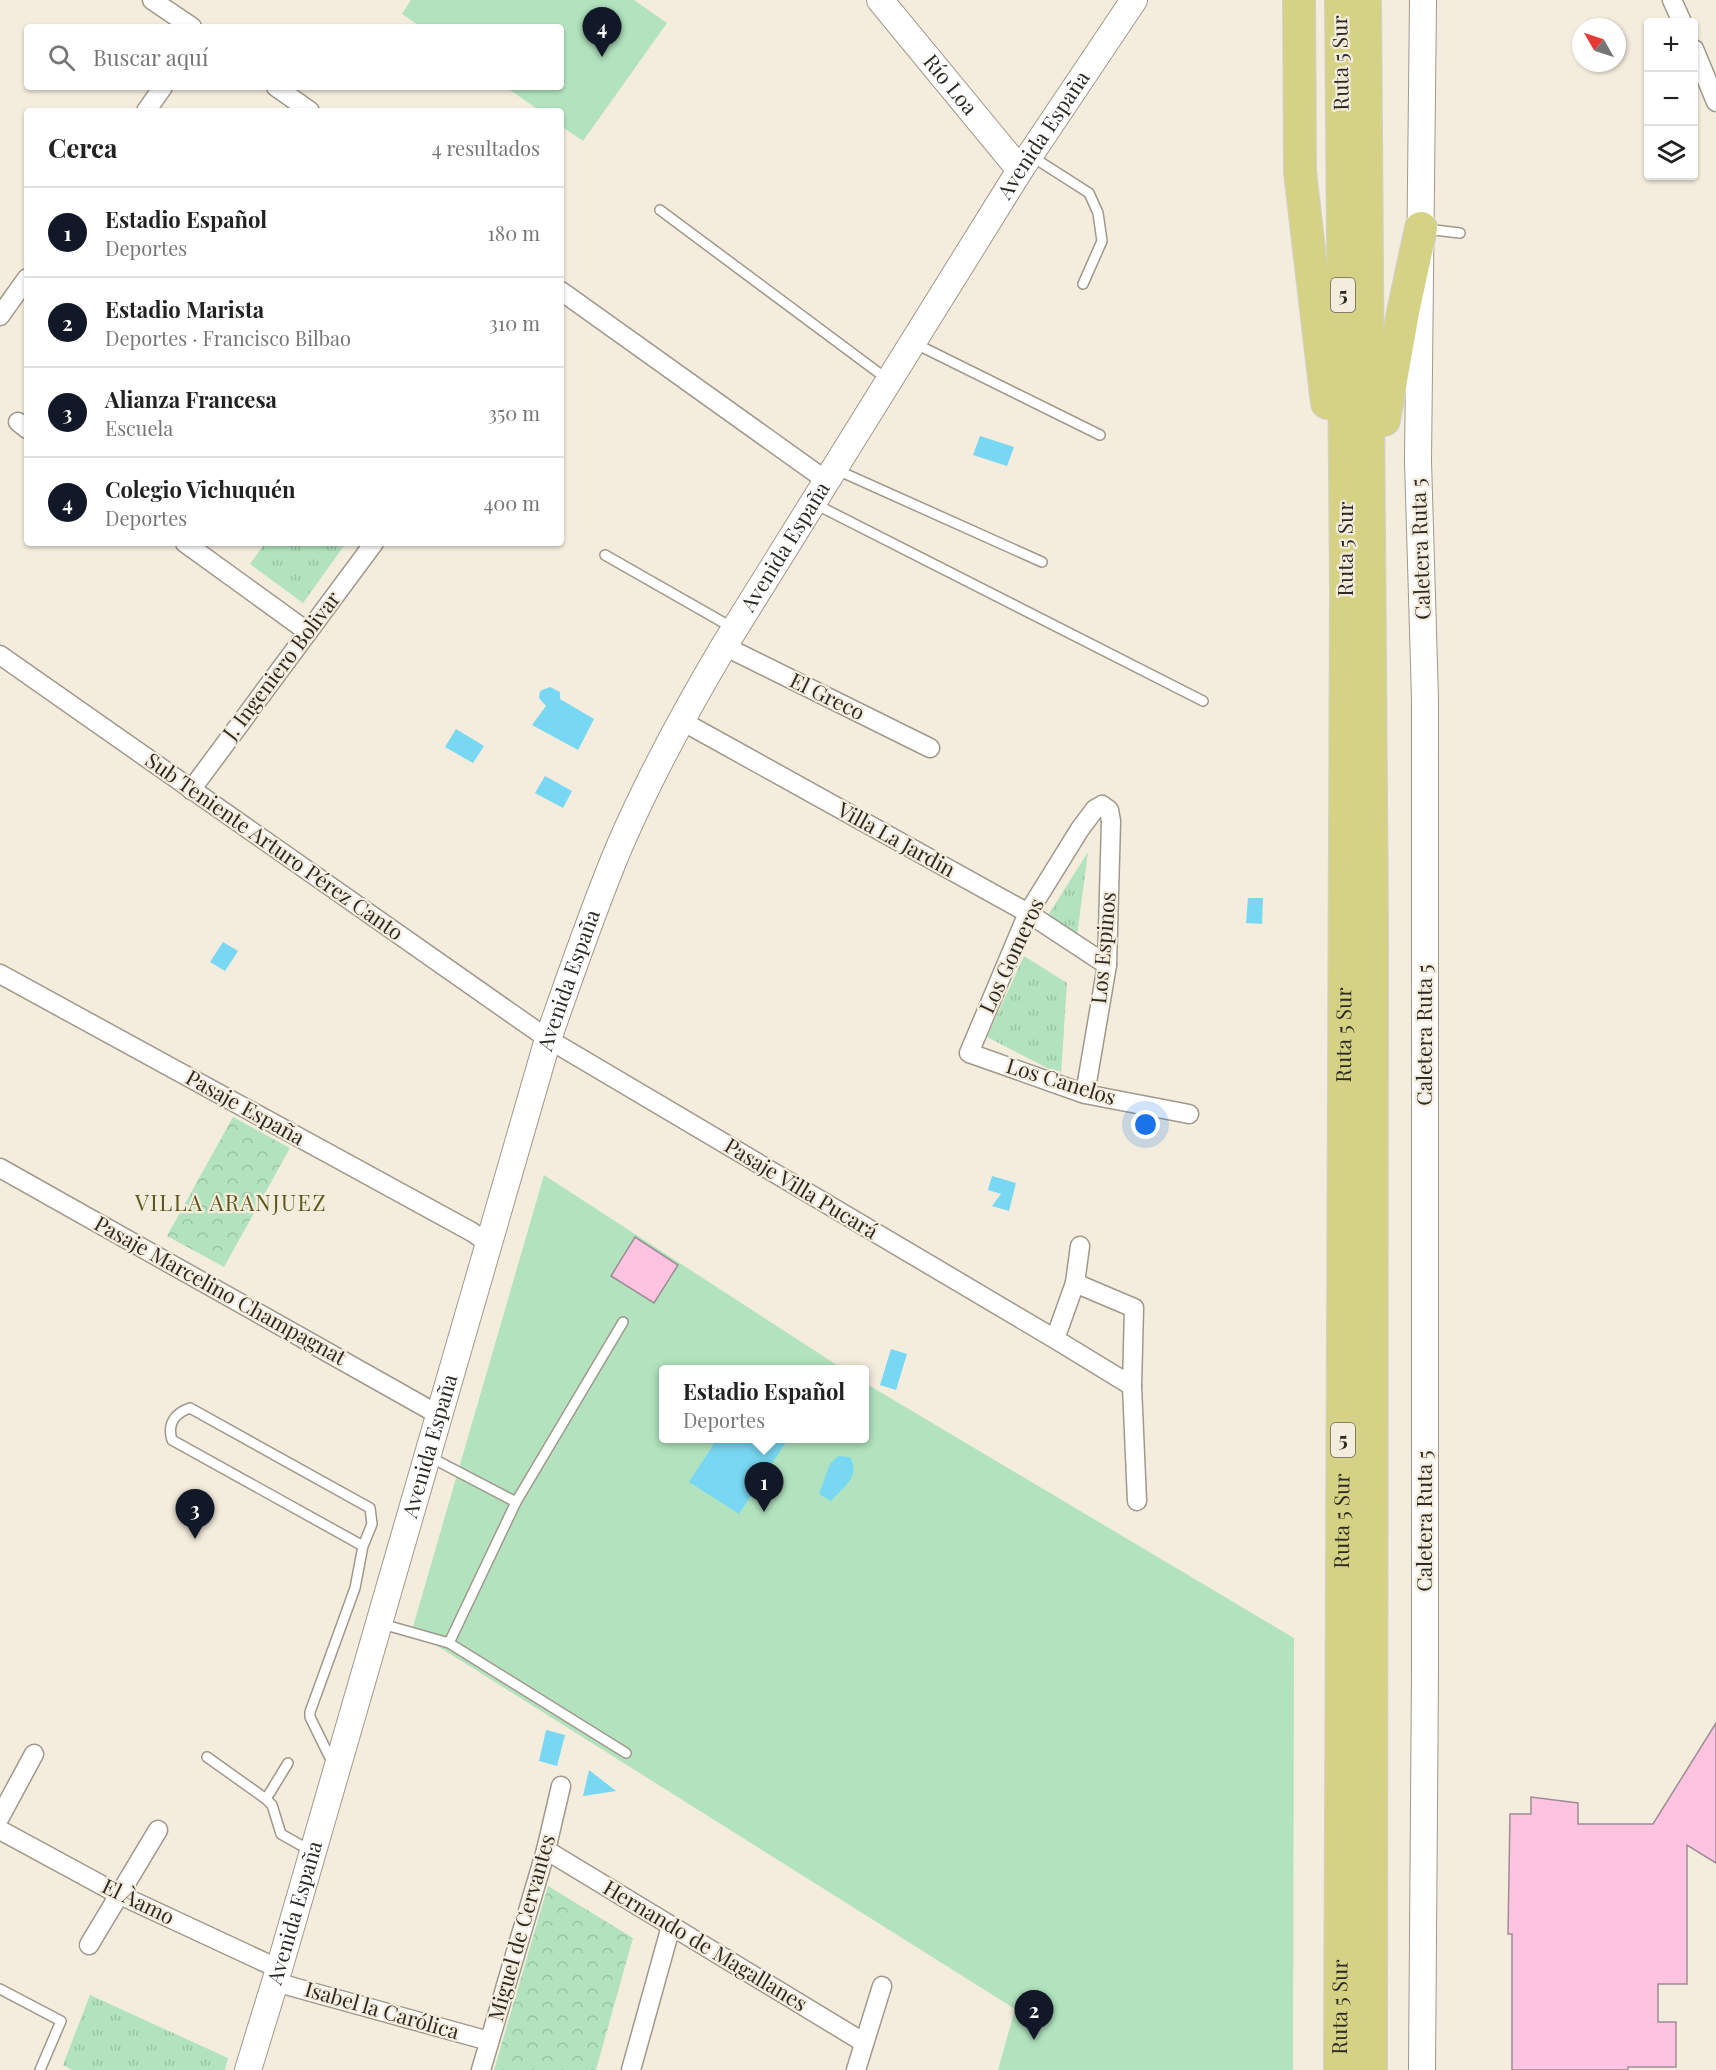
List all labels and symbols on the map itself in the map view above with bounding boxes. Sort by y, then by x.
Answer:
pin: 4 [582,8,622,57]
street label: Ruta 5 Sur [1324,15,1354,111]
north arrow [1572,18,1626,72]
street label: Río Loa [918,47,985,120]
street label: Avenida España [989,64,1095,204]
road number: 5 [1331,278,1355,312]
street label: Avenida España [732,475,835,617]
street label: Caletera Ruta 5 [1403,478,1435,620]
street label: Ruta 5 Sur [1330,501,1358,597]
street label: J. Ingeniero Bolivar [215,584,346,746]
street label: El Greco [786,665,870,725]
street label: Sub Teniente Arturo Pérez Canto [141,745,410,945]
street label: Villa La Jardin [832,794,961,882]
street label: Los Espinos [1083,891,1121,1005]
street label: Los Gomeros [971,893,1049,1017]
street label: Avenida España [529,905,605,1055]
street label: Caletera Ruta 5 [1409,964,1437,1106]
street label: Ruta 5 Sur [1328,987,1356,1083]
street label: Los Canelos [1003,1050,1120,1110]
street label: Pasaje España [182,1062,311,1151]
your location [1131,1110,1160,1139]
street label: Pasaje Villa Pucará [720,1130,884,1244]
district label: VILLA ARANJUEZ [134,1187,327,1217]
street label: Pasaje Marcelino Champagnat [90,1208,352,1371]
street label: Avenida España [394,1370,463,1522]
road number: 5 [1331,1423,1355,1457]
street label: Caletera Ruta 5 [1409,1450,1437,1592]
pin: 1 [744,1462,783,1512]
street label: Ruta 5 Sur [1326,1473,1354,1569]
pin: 3 [176,1490,214,1539]
street label: Miguel de Cervantes [480,1831,560,2024]
street label: Avenida España [259,1837,327,1989]
street label: El Àamo [98,1871,180,1930]
street label: Hernando de Magallanes [599,1872,813,2016]
street label: Ruta 5 Sur [1324,1959,1352,2055]
street label: Isabel la Carólica [302,1974,463,2045]
pin: 2 [1014,1990,1054,2040]

